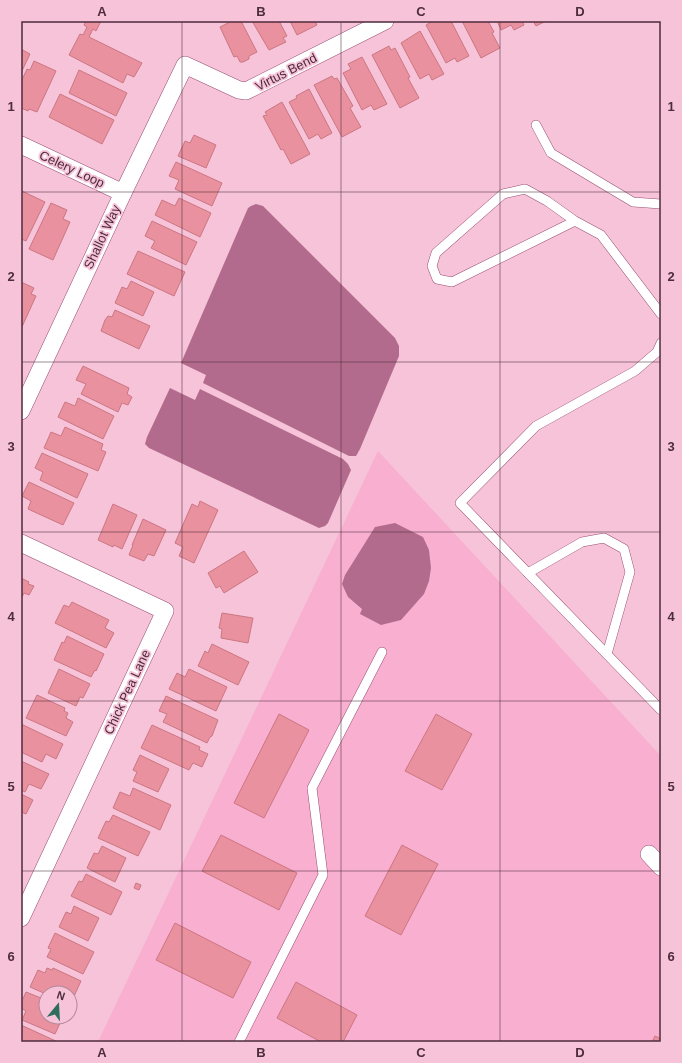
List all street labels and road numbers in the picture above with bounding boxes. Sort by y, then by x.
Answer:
street label: Virtus Bend [253,50,319,94]
street label: Celery Loop [37,147,107,191]
street label: Shallot Way [81,202,124,271]
street label: Chick Pea Lane [101,647,153,737]

